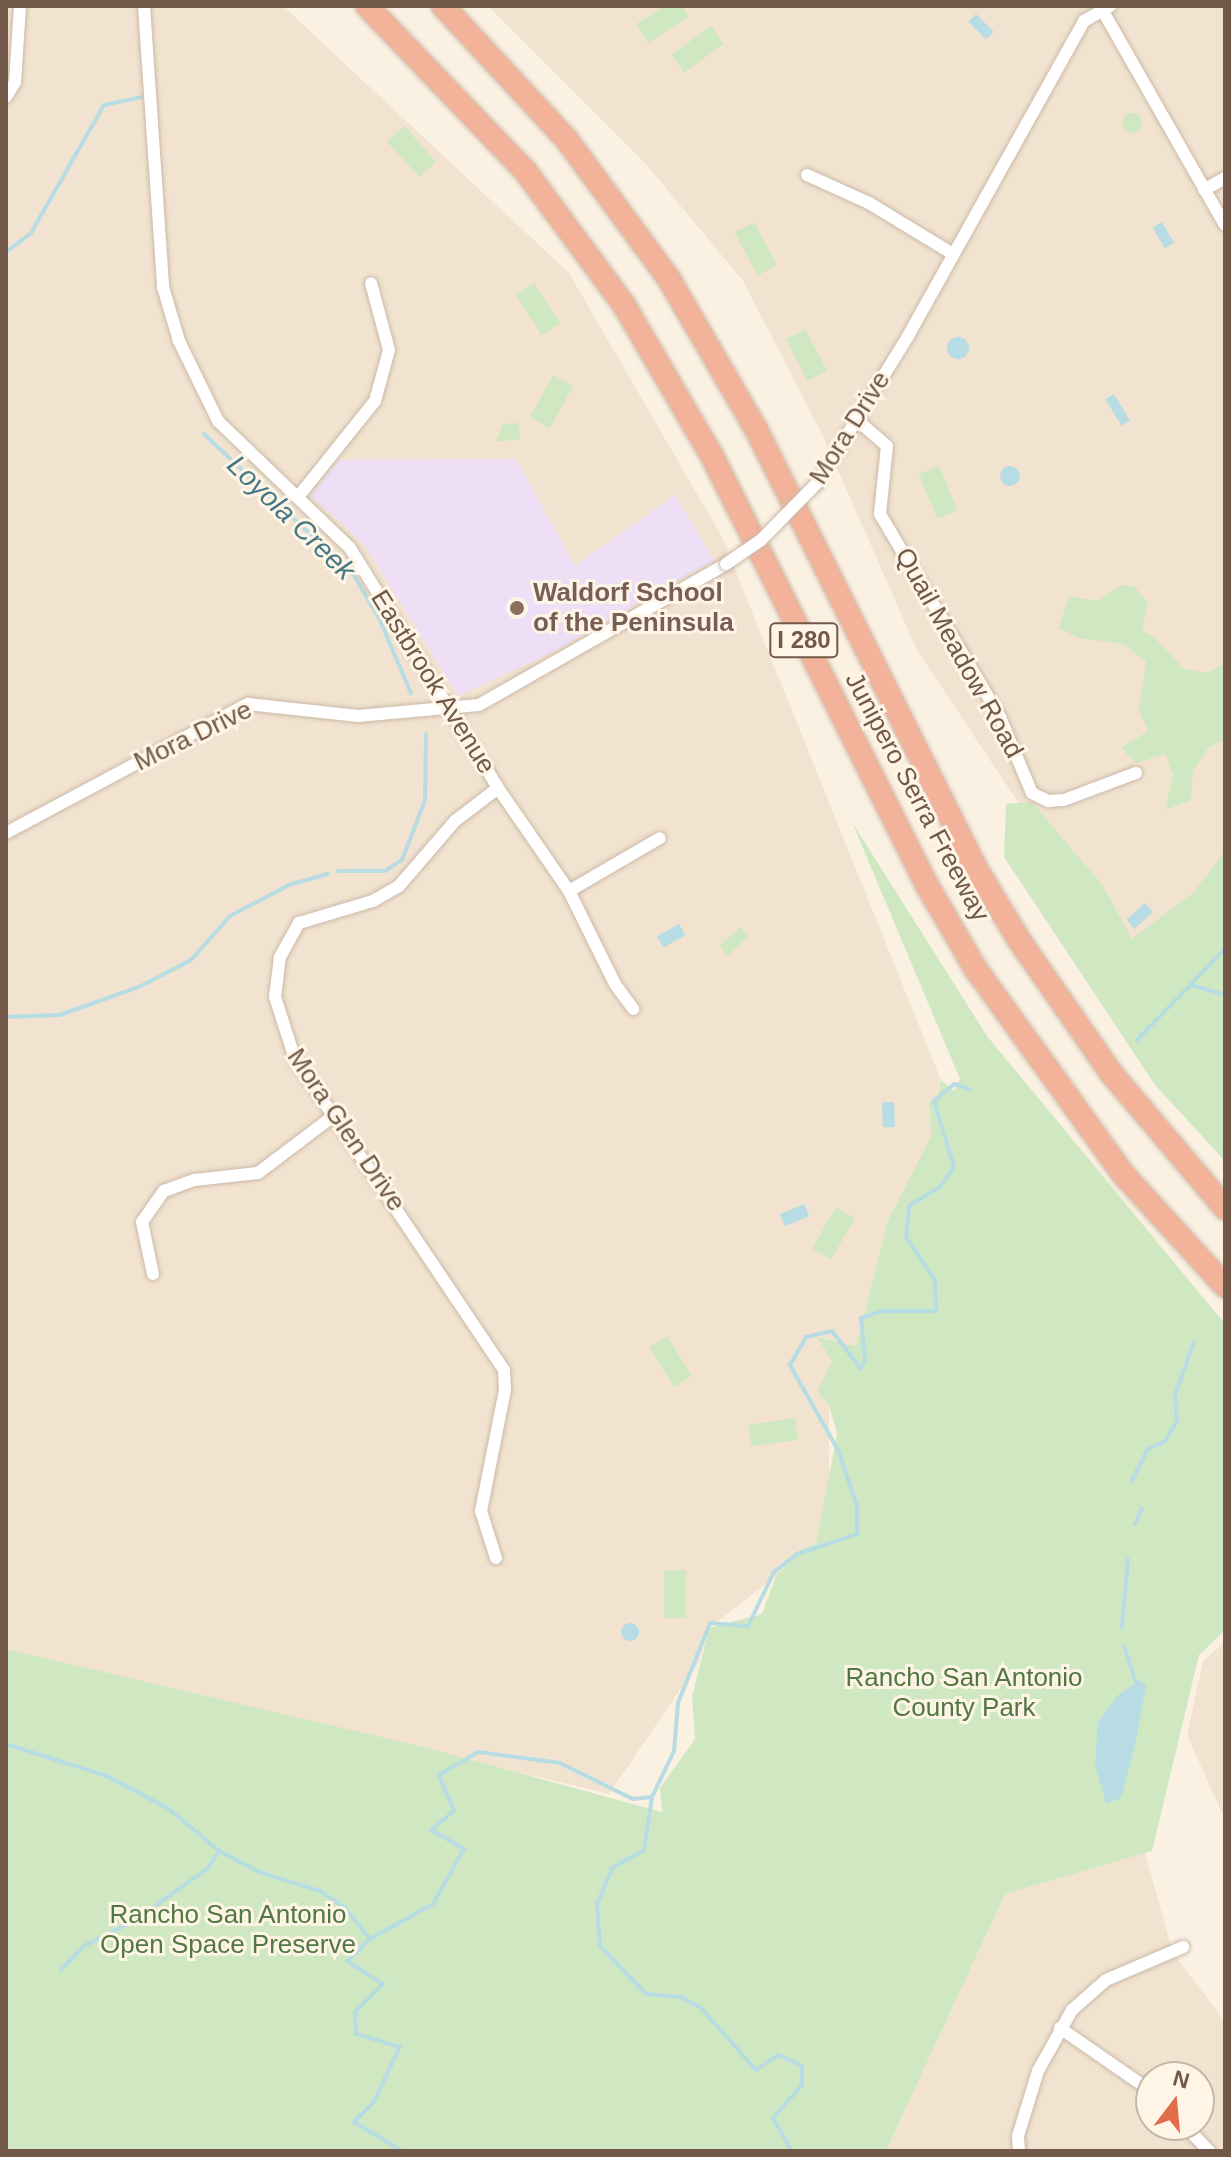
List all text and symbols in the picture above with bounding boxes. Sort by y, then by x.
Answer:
street label: Mora Drive [803,366,897,490]
water label: Loyola Creek [220,449,362,587]
street label: Quail Meadow Road [888,542,1030,764]
place label: Waldorf School of the Peninsula [533,577,734,638]
street label: Eastbrook Avenue [364,584,502,780]
marker: Waldorf School of the Peninsula [508,599,526,617]
road number: I 280 [768,620,840,660]
street label: Junipero Serra Freeway [838,667,996,927]
street label: Mora Drive [129,694,257,778]
street label: Mora Glen Drive [280,1043,412,1217]
park label: Rancho San Antonio County Park [845,1662,1083,1724]
park label: Rancho San Antonio Open Space Preserve [100,1899,356,1960]
north arrow [1135,2061,1215,2141]
text: N [1170,2065,1192,2094]

